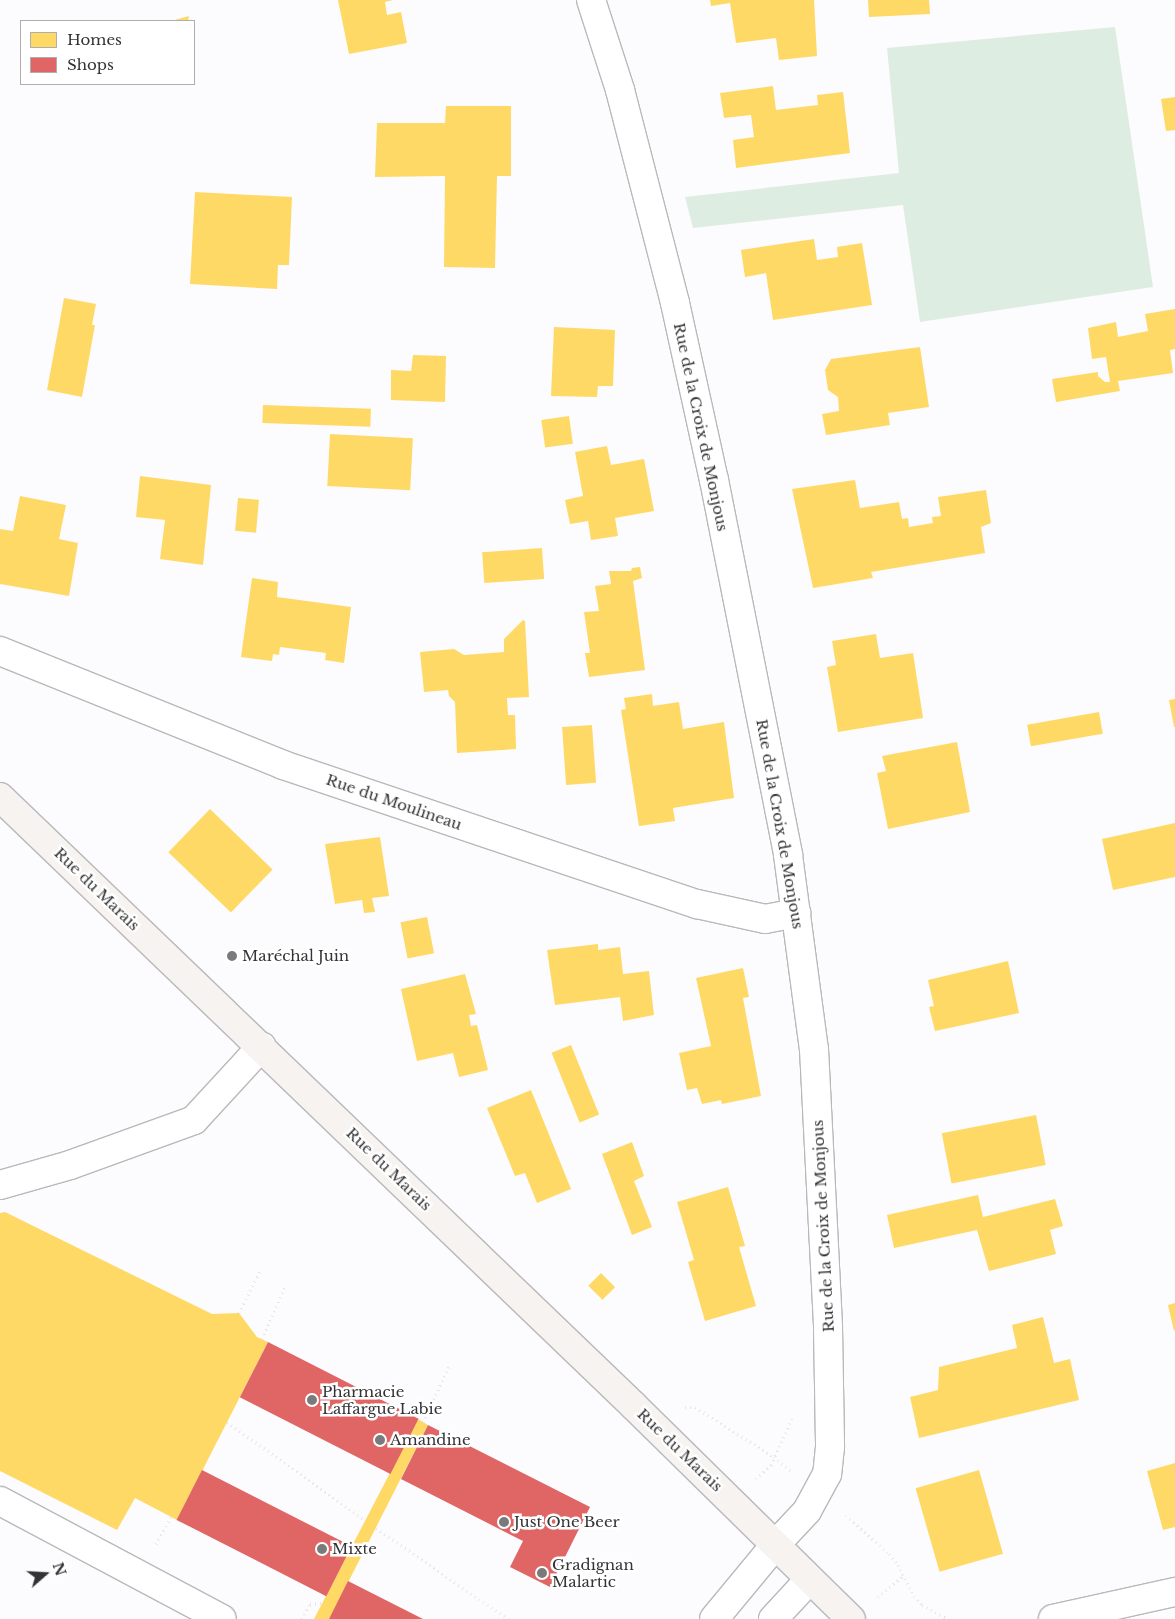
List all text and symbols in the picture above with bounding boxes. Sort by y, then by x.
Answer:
legend [20,20,195,85]
text: Homes [67,30,122,49]
text: Shops [67,55,114,74]
street label: Rue de la Croix de Monjous [670,321,732,533]
street label: Rue de la Croix de Monjous [753,718,807,930]
street label: Rue du Moulineau [324,770,464,834]
street label: Rue du Marais [51,844,143,934]
place label: Maréchal Juin [242,947,349,965]
marker: Maréchal Juin [226,950,238,962]
street label: Rue de la Croix de Monjous [808,1119,838,1333]
street label: Rue du Marais [343,1124,435,1214]
place label: Pharmacie Laffargue Labie [322,1382,442,1417]
marker: Pharmacie Laffargue Labie [306,1394,318,1406]
street label: Rue du Marais [634,1405,726,1495]
place label: Amandine [390,1431,470,1449]
marker: Amandine [374,1434,386,1446]
place label: Just One Beer [514,1513,620,1531]
marker: Just One Beer [498,1516,510,1528]
place label: Mixte [332,1540,377,1558]
marker: Mixte [316,1543,328,1555]
north arrow [20,1549,70,1599]
place label: Gradignan Malartic [552,1555,634,1590]
text: N [49,1560,70,1578]
marker: Gradignan Malartic [536,1567,548,1579]

